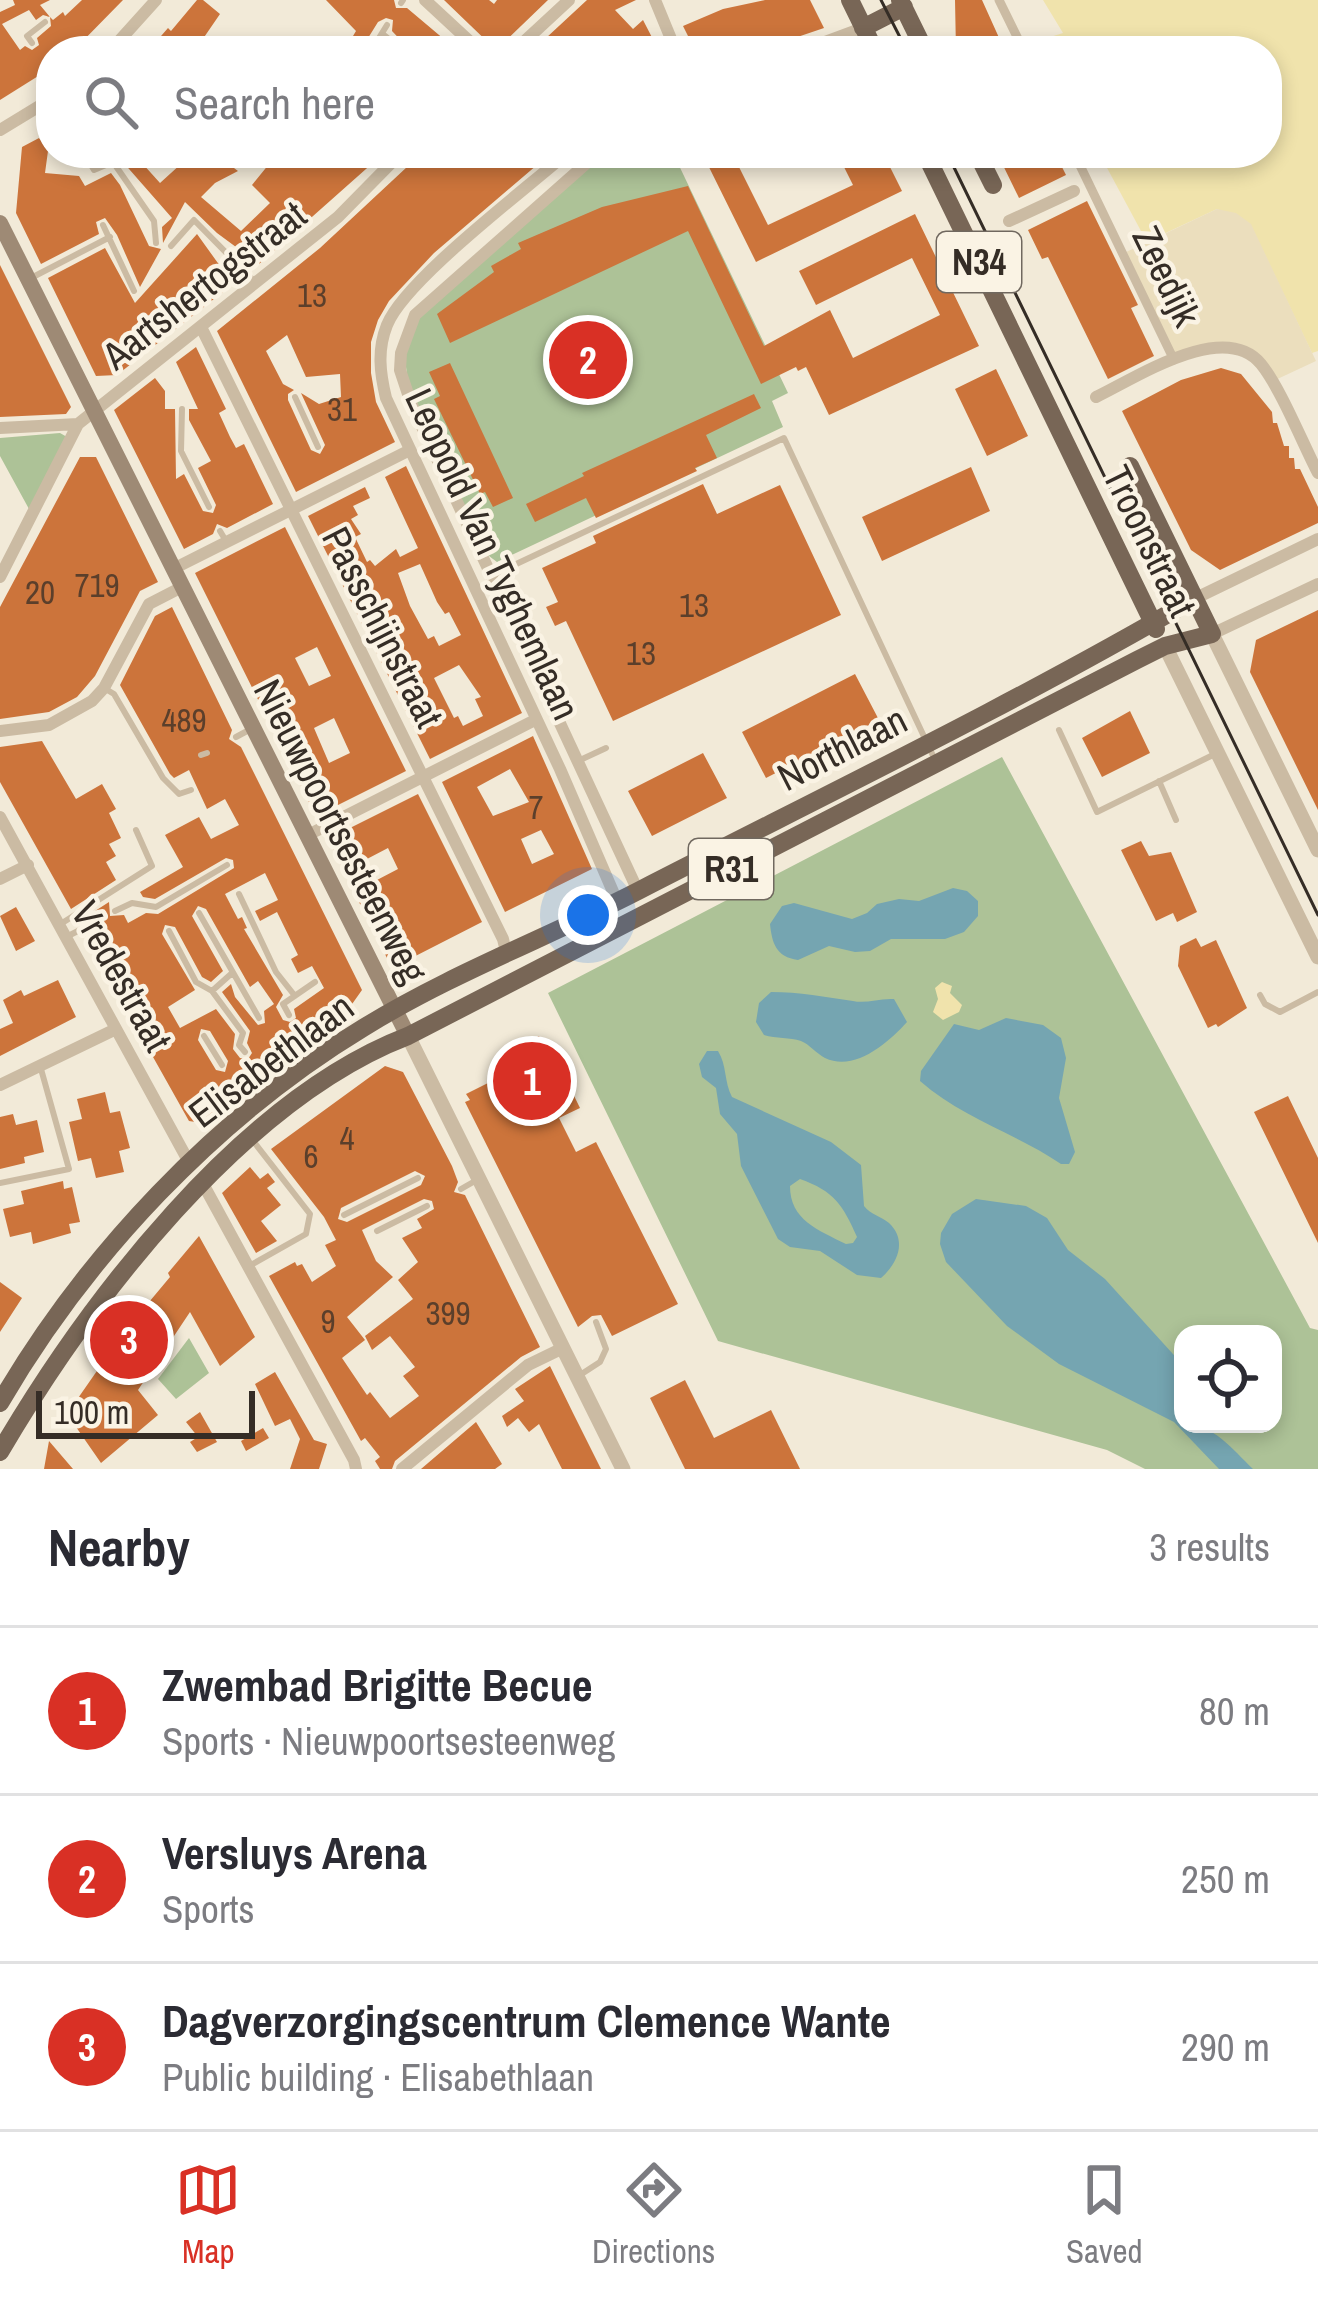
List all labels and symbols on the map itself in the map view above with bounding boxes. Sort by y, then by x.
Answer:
street label: Aartshertogstraat [91,189,317,382]
street label: Zeedijk [1121,217,1214,335]
road number: N34 [937,232,1021,292]
house number: 13 [297,273,327,317]
pin: 2 [549,315,627,405]
street label: Leopold Van Tyghemlaan [393,380,593,728]
house number: 31 [327,387,357,431]
street label: Troonstraat [1091,457,1209,625]
street label: Passchijnstraat [310,518,456,736]
house number: 719 [74,563,120,607]
house number: 20 [25,570,55,614]
house number: 13 [679,583,709,627]
house number: 13 [626,631,656,675]
street label: Nieuwpoortsesteenweg [242,670,440,992]
street label: Northlaan [768,693,916,803]
house number: 489 [161,698,207,742]
house number: 7 [528,785,544,829]
road number: R31 [689,839,773,899]
your location [558,885,618,945]
street label: Vredestraat [59,892,185,1060]
street label: Elisabethlaan [178,981,364,1139]
pin: 1 [493,1036,571,1126]
house number: 4 [339,1116,355,1160]
house number: 6 [303,1134,319,1178]
house number: 399 [425,1291,471,1335]
pin: 3 [90,1295,168,1385]
house number: 9 [320,1299,336,1343]
scale bar [36,1385,255,1438]

